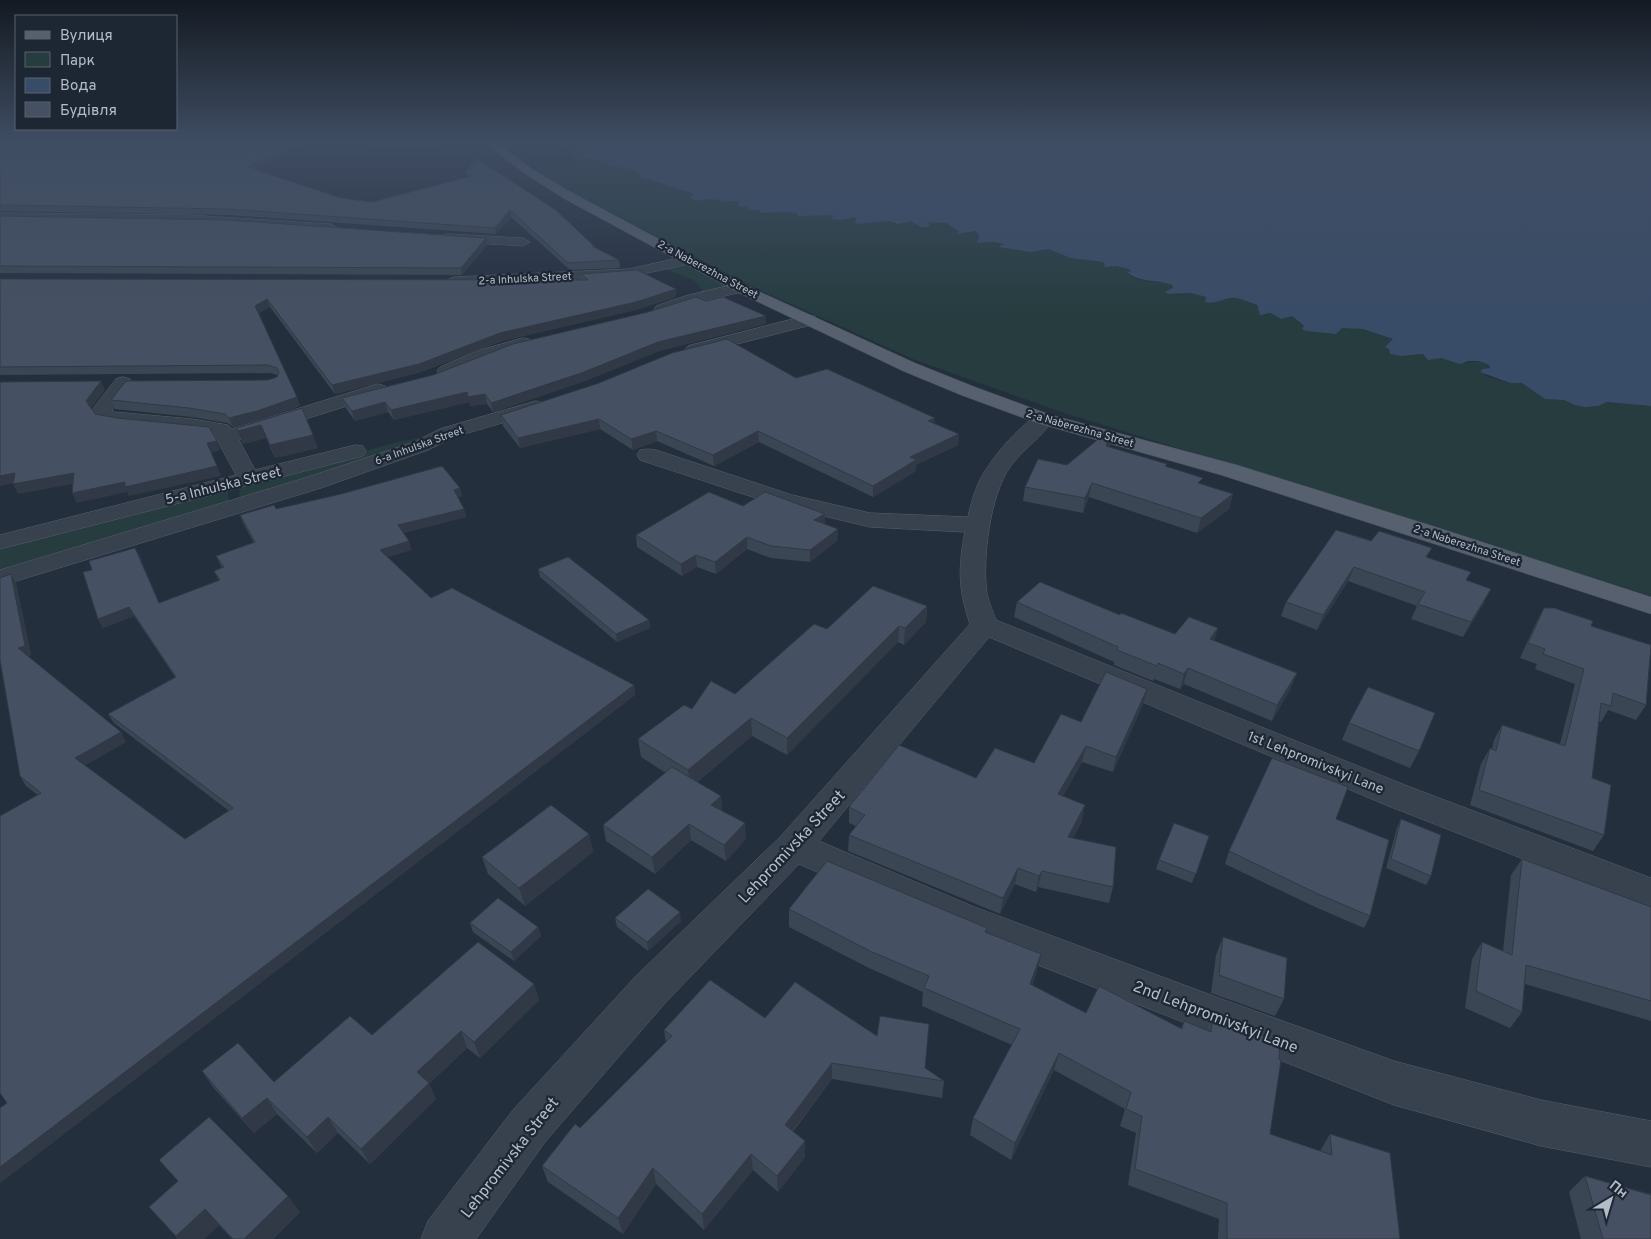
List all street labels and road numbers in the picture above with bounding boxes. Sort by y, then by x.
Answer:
street label: 2-a Naberezhna Street [655,237,760,302]
street label: 2-a Inhulska Street [478,270,572,288]
street label: 2-a Naberezhna Street [1024,407,1135,451]
street label: 6-a Inhulska Street [373,423,466,468]
street label: 5-a Inhulska Street [164,464,283,509]
street label: 2-a Naberezhna Street [1411,522,1522,570]
street label: 1st Lehpromivskyi Lane [1245,728,1386,799]
street label: Lehpromivska Street [735,787,850,908]
street label: 2nd Lehpromivskyi Lane [1130,977,1301,1059]
street label: Lehpromivska Street [457,1094,564,1223]

